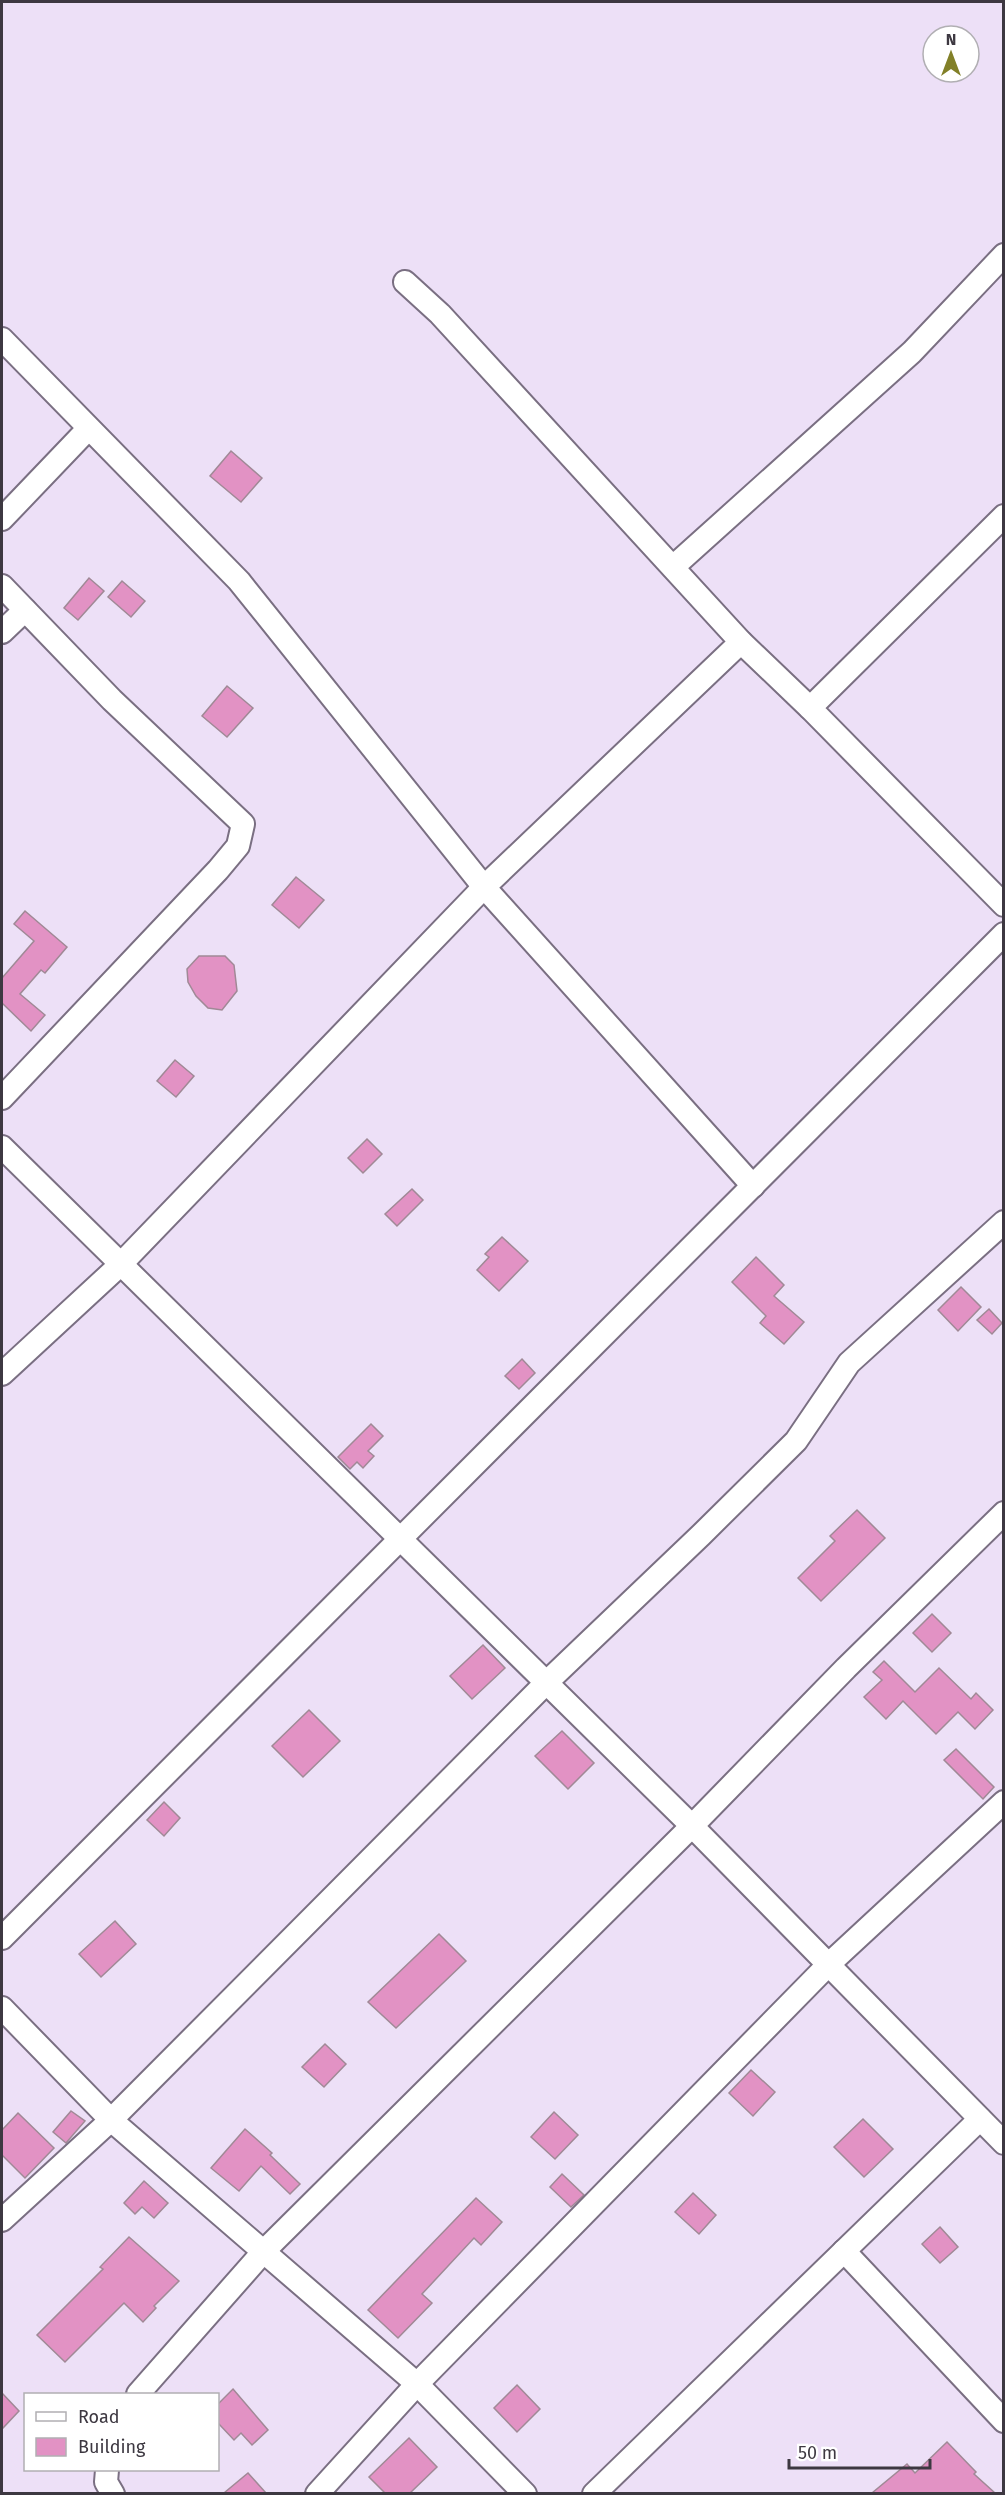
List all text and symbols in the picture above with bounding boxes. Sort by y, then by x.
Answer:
north arrow [921,24,981,84]
text: N [946,30,956,49]
legend [24,2393,219,2471]
text: Road [78,2406,120,2428]
scale bar [789,2432,930,2470]
text: Building [78,2436,146,2458]
text: 50 m [798,2442,837,2464]

